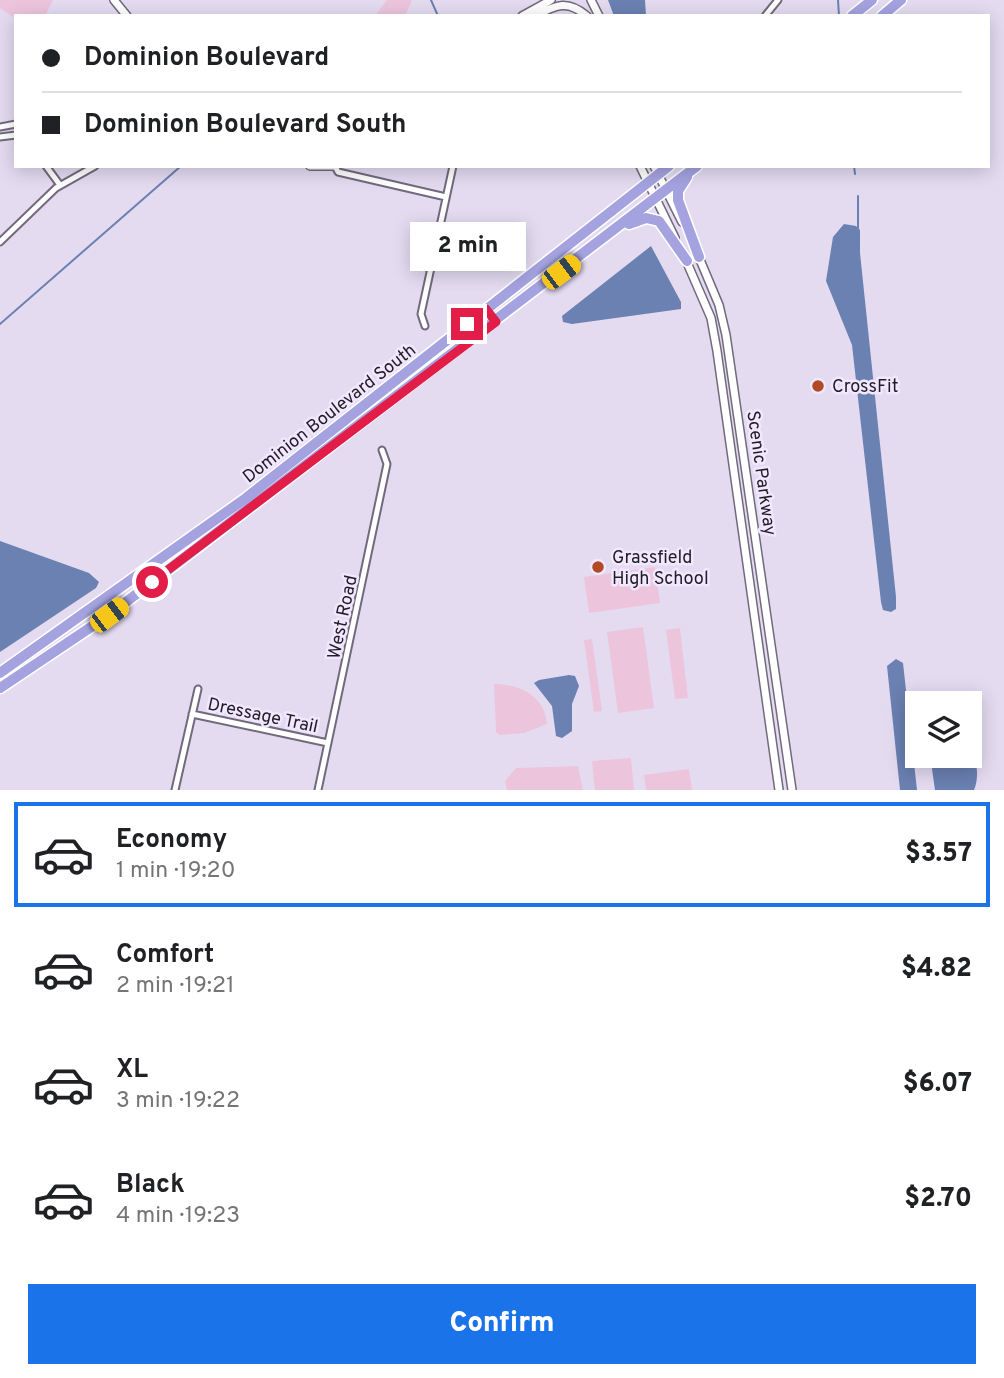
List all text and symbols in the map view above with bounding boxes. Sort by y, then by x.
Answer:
text: Dominion Boulevard [84,42,329,75]
text: Dominion Boulevard South [84,109,406,142]
callout: 2 min [409,222,525,272]
text: 2 min [438,232,498,261]
car [538,251,585,293]
route end [451,308,483,340]
street label: Dominion Boulevard South [239,339,421,489]
place label: CrossFit [832,376,898,399]
marker: CrossFit [810,378,826,394]
street label: Scenic Parkway [740,409,781,537]
place label: Grassfield High School [612,547,709,591]
marker: Grassfield High School [590,559,606,575]
route start [136,566,168,598]
street label: West Road [323,573,364,661]
car [86,594,133,636]
map controls [905,691,982,768]
button: layers [905,691,982,768]
street label: Dressage Trail [205,694,320,739]
icon: car [32,823,95,886]
text: Economy [116,824,227,857]
text: $3.57 [905,838,972,871]
text: 1 min · 19:20 [116,857,235,886]
icon: car [32,938,95,1001]
text: Comfort [116,939,214,972]
text: $4.82 [901,953,972,986]
text: 2 min · 19:21 [116,972,235,1001]
icon: car [32,1053,95,1116]
text: XL [116,1054,148,1087]
text: $6.07 [903,1068,972,1101]
text: 3 min · 19:22 [116,1087,240,1116]
icon: car [32,1168,95,1231]
text: Black [116,1169,185,1202]
text: $2.70 [904,1183,972,1216]
text: 4 min · 19:23 [116,1202,240,1231]
button: Confirm [28,1284,976,1364]

